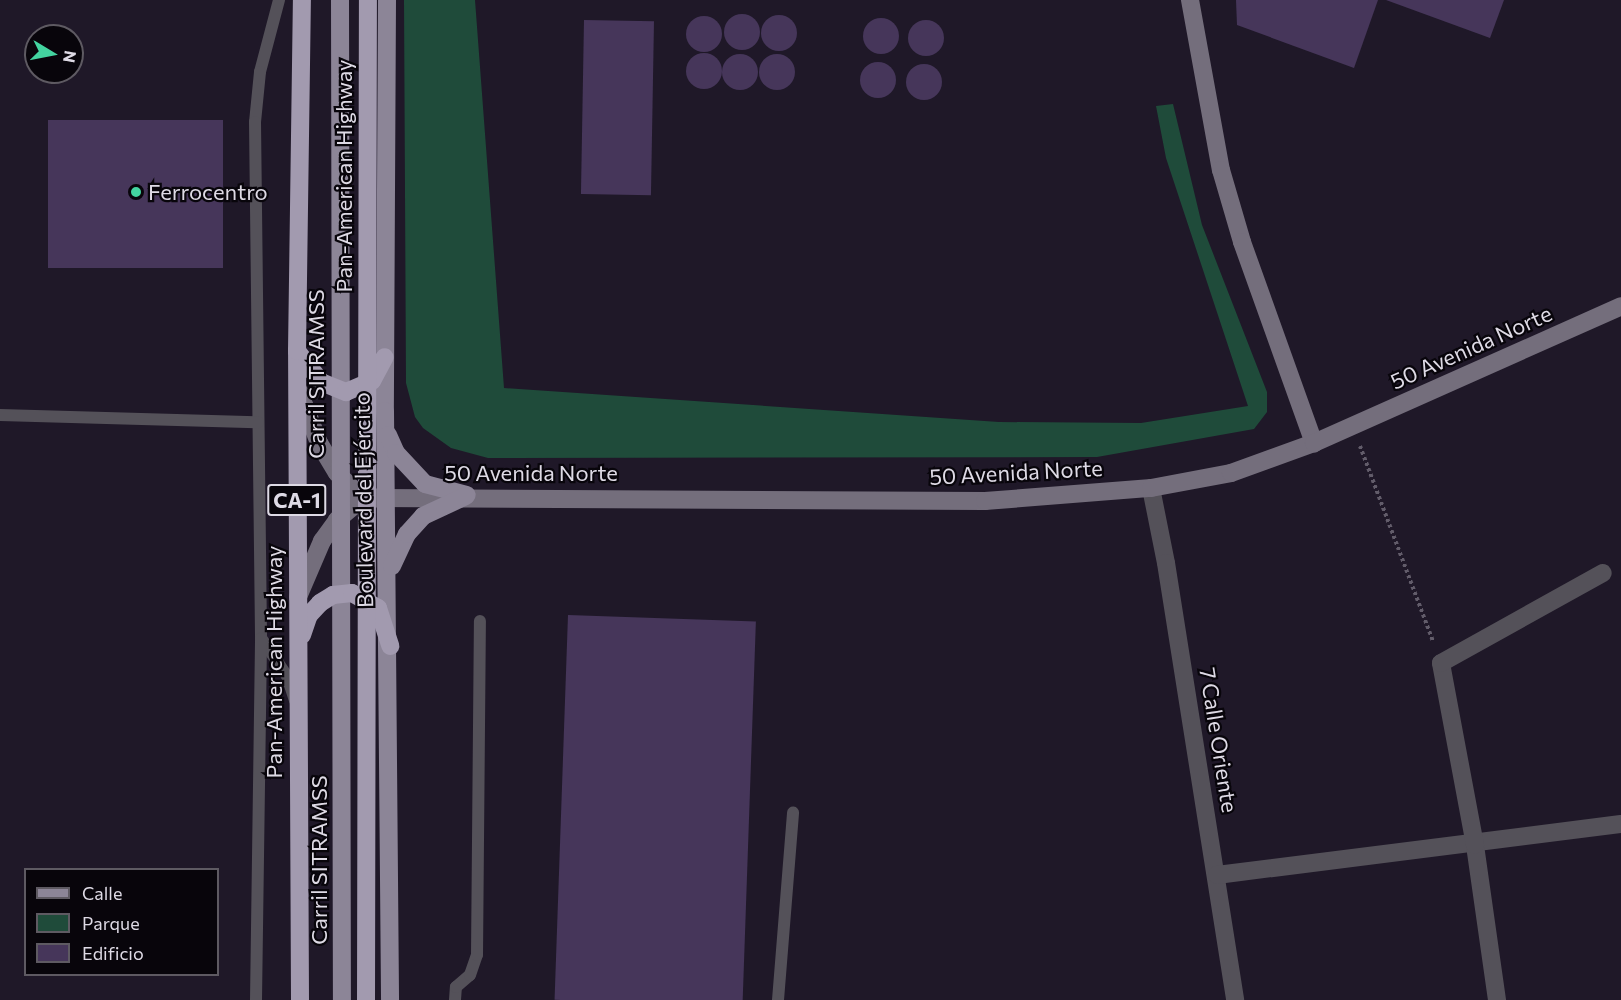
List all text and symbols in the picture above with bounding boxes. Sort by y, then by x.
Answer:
north arrow [24,24,84,84]
text: N [60,49,81,64]
street label: Pan-American Highway [331,60,357,292]
place label: Ferrocentro [148,179,268,205]
marker: Ferrocentro [129,185,143,199]
street label: Carril SITRAMSS [303,289,329,459]
street label: 50 Avenida Norte [1386,300,1556,394]
street label: Boulevard del Ejército [348,392,378,608]
street label: 50 Avenida Norte [929,454,1103,490]
street label: 50 Avenida Norte [444,460,618,486]
road number: CA-1 [267,482,327,518]
street label: Pan-American Highway [261,546,287,778]
street label: 7 Calle Oriente [1195,666,1243,814]
street label: Carril SITRAMSS [306,775,332,945]
legend [24,868,219,976]
text: Calle [82,882,122,904]
text: Parque [82,912,140,934]
text: Edificio [82,942,144,964]

